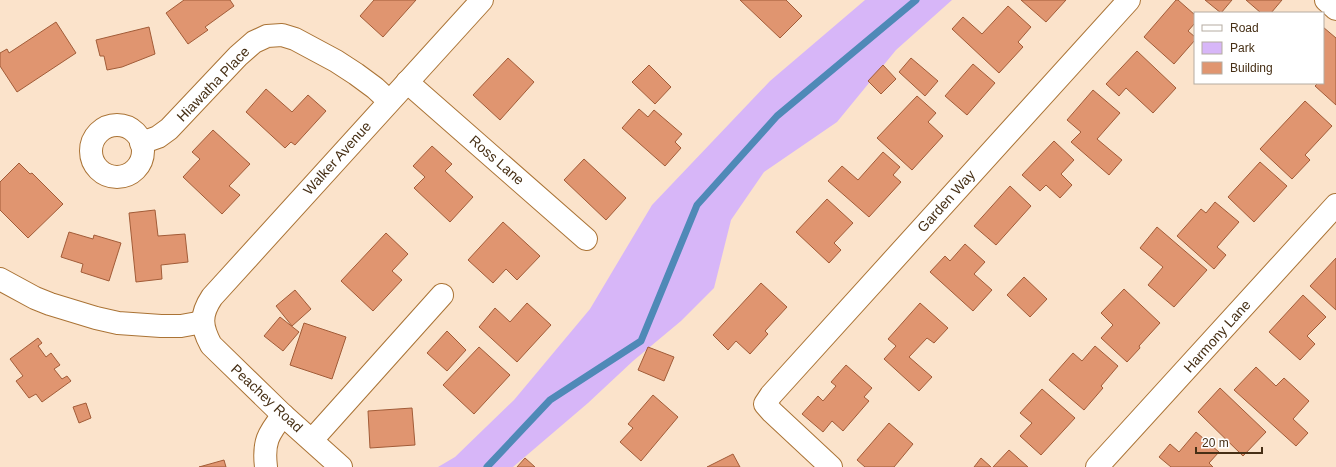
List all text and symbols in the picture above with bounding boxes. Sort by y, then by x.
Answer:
legend [1194,12,1324,84]
text: Road [1230,21,1259,35]
text: Park [1230,41,1256,55]
street label: Hiawatha Place [173,43,253,125]
text: Building [1230,61,1273,75]
street label: Walker Avenue [300,118,374,198]
street label: Ross Lane [466,132,528,188]
street label: Garden Way [914,167,978,235]
street label: Harmony Lane [1180,296,1254,375]
street label: Peachey Road [228,361,306,435]
scale bar [1196,429,1262,455]
text: 20 m [1202,436,1229,450]

